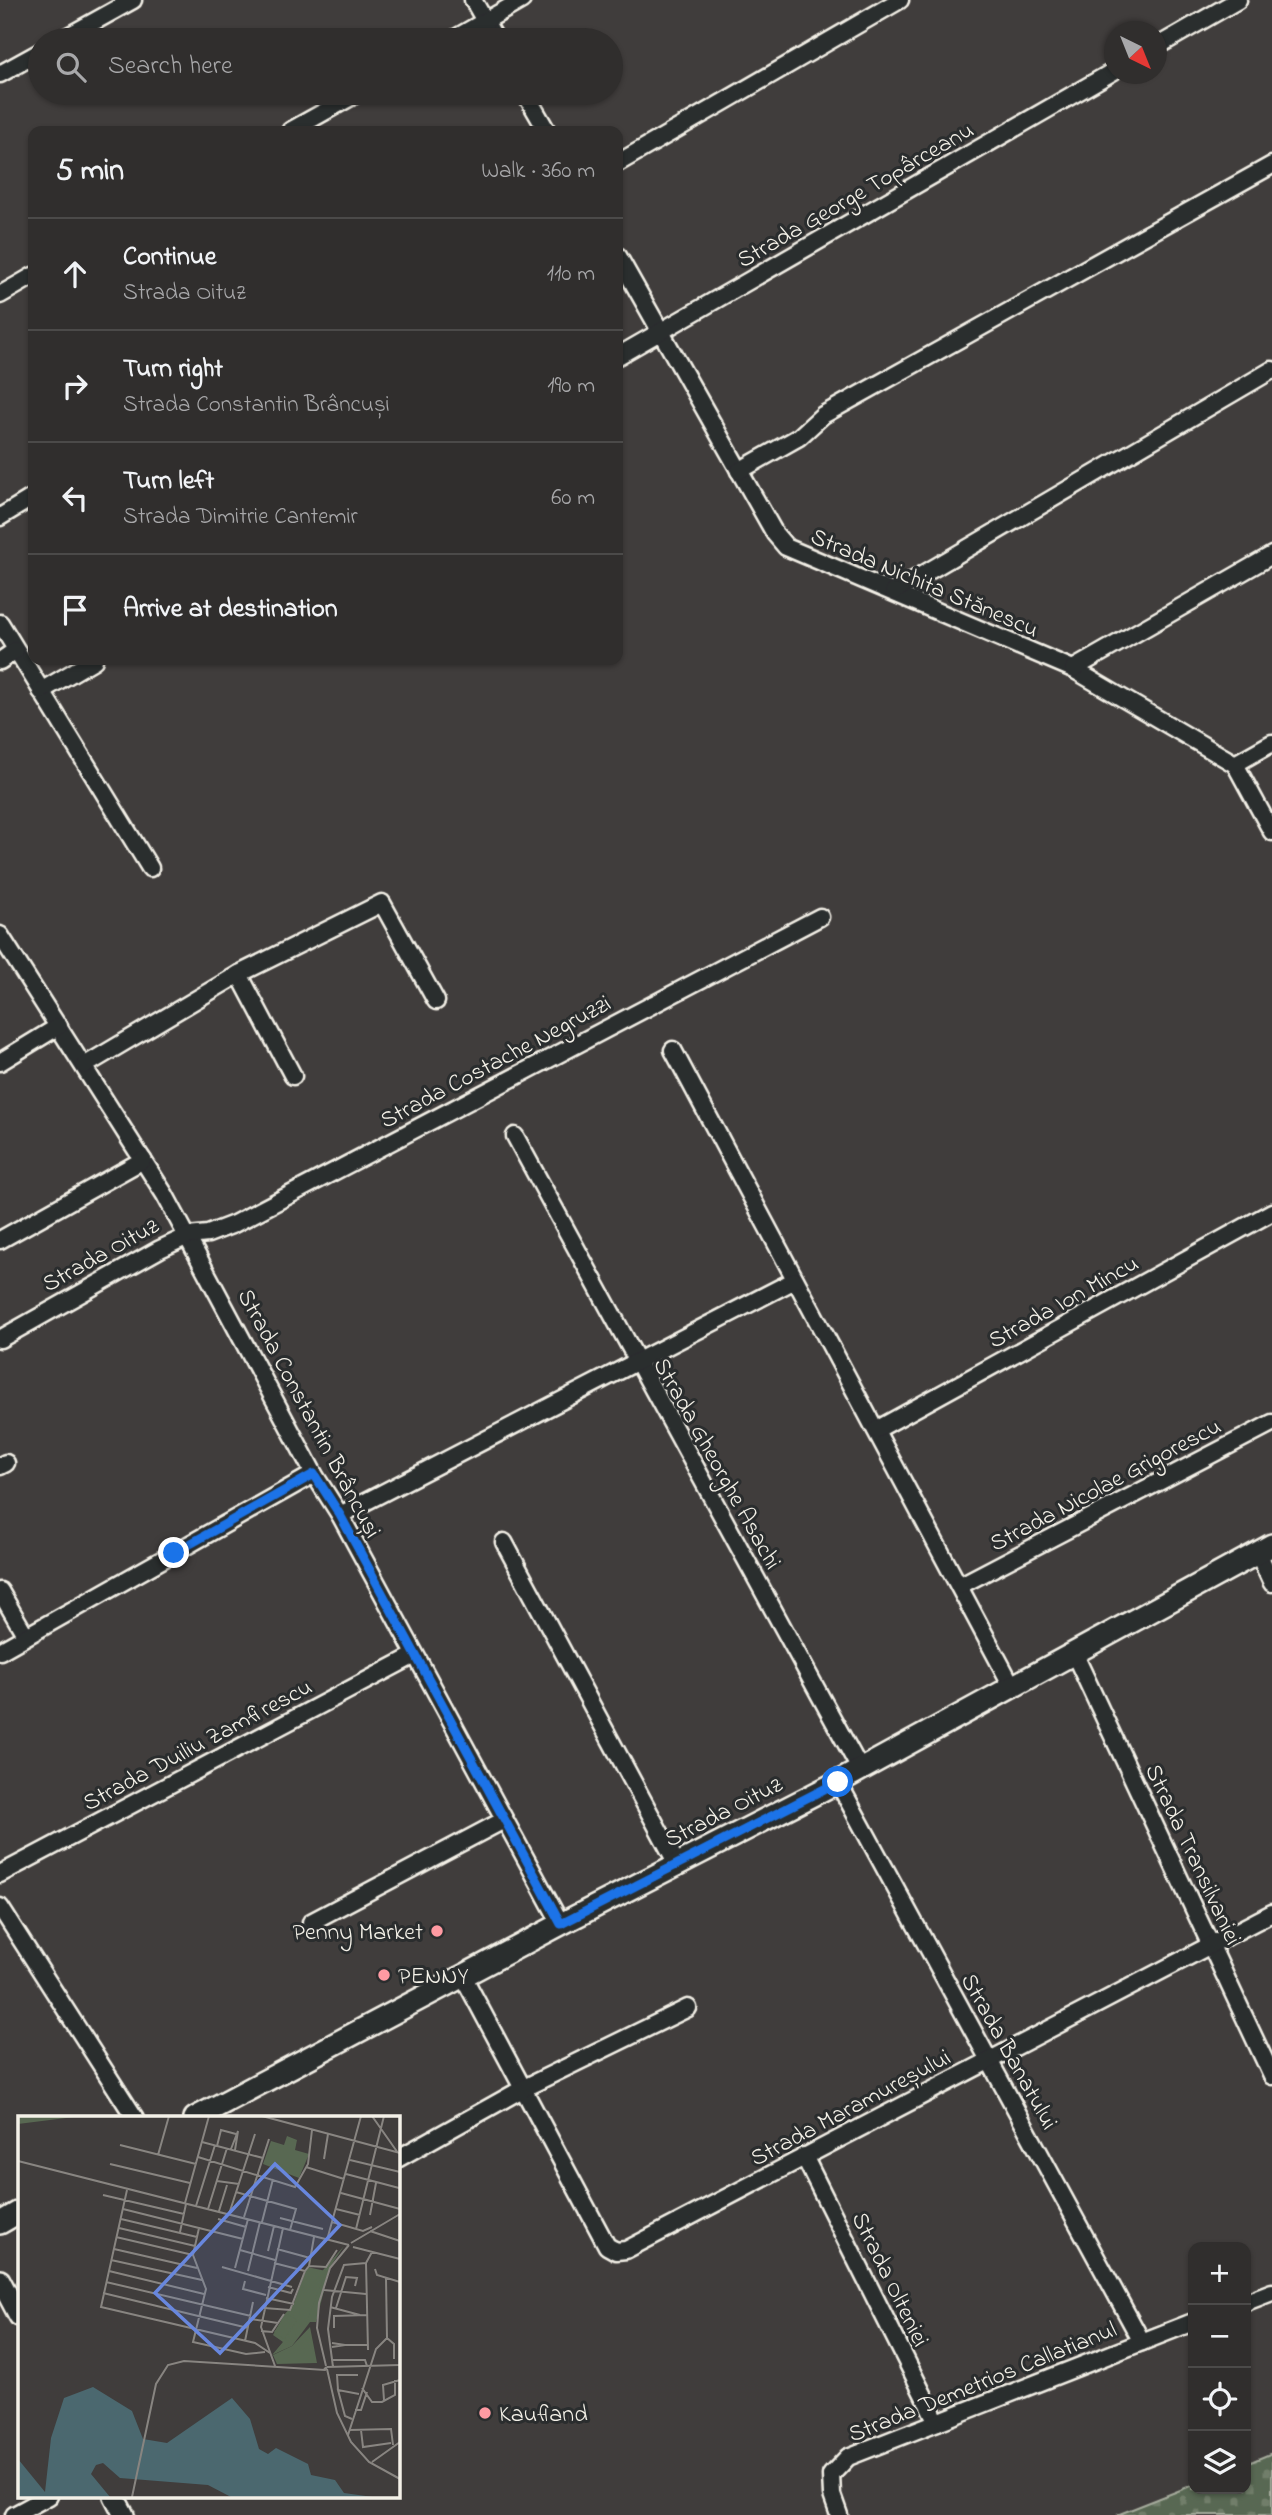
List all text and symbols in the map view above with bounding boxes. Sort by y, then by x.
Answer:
north arrow [1104,21,1167,84]
search box [28,28,623,105]
icon: search [52,48,90,86]
text: Search here [108,48,233,86]
street label: Strada George Topârceanu [731,114,981,278]
text: 5 min [56,150,124,194]
text: Walk · 360 m [481,155,595,188]
text: Continue [123,239,216,277]
icon: ahead [56,255,94,293]
text: 110 m [547,258,595,291]
text: Strada Oituz [123,277,246,310]
text: Turn right [123,351,223,389]
icon: right [56,367,94,405]
text: 190 m [547,370,595,403]
text: Strada Constantin Brâncuși [123,389,390,422]
text: Turn left [123,463,214,501]
icon: left [56,479,94,517]
text: 60 m [551,482,595,515]
text: Strada Dimitrie Cantemir [123,501,358,534]
street label: Strada Nichita Stănescu [804,520,1044,648]
icon: arrive [56,591,94,629]
text: Arrive at destination [123,591,338,629]
street label: Strada Costache Negruzzi [374,987,618,1139]
street label: Strada Oituz [37,1209,167,1303]
street label: Strada Ion Mincu [983,1247,1146,1359]
street label: Strada Constantin Brâncuși [227,1283,389,1545]
street label: Strada Gheorghe Asachi [643,1352,789,1577]
street label: Strada Nicolae Grigorescu [984,1410,1228,1562]
route end [158,1537,189,1568]
street label: Strada Duiliu Zamfirescu [77,1671,319,1822]
street label: Strada Transilvaniei [1134,1759,1249,1951]
route start [822,1766,853,1797]
street label: Strada Oituz [659,1768,790,1858]
place label: Penny Market [292,1916,423,1952]
marker: Penny Market [429,1923,445,1939]
place label: PENNY [398,1960,468,1995]
marker: PENNY [376,1967,392,1983]
street label: Strada Banatului [950,1968,1065,2137]
street label: Strada Maramureșului [745,2042,958,2177]
inset map [18,2116,399,2498]
street label: Strada Olteniei [841,2207,937,2353]
map controls [1188,2242,1251,2494]
button: + [1188,2242,1251,2305]
button: − [1188,2305,1251,2368]
street label: Strada Demetrios Callatianul [844,2313,1122,2453]
button: locate [1188,2368,1251,2431]
place label: Kaufland [499,2398,588,2433]
marker: Kaufland [477,2405,493,2421]
button: layers [1188,2431,1251,2494]

